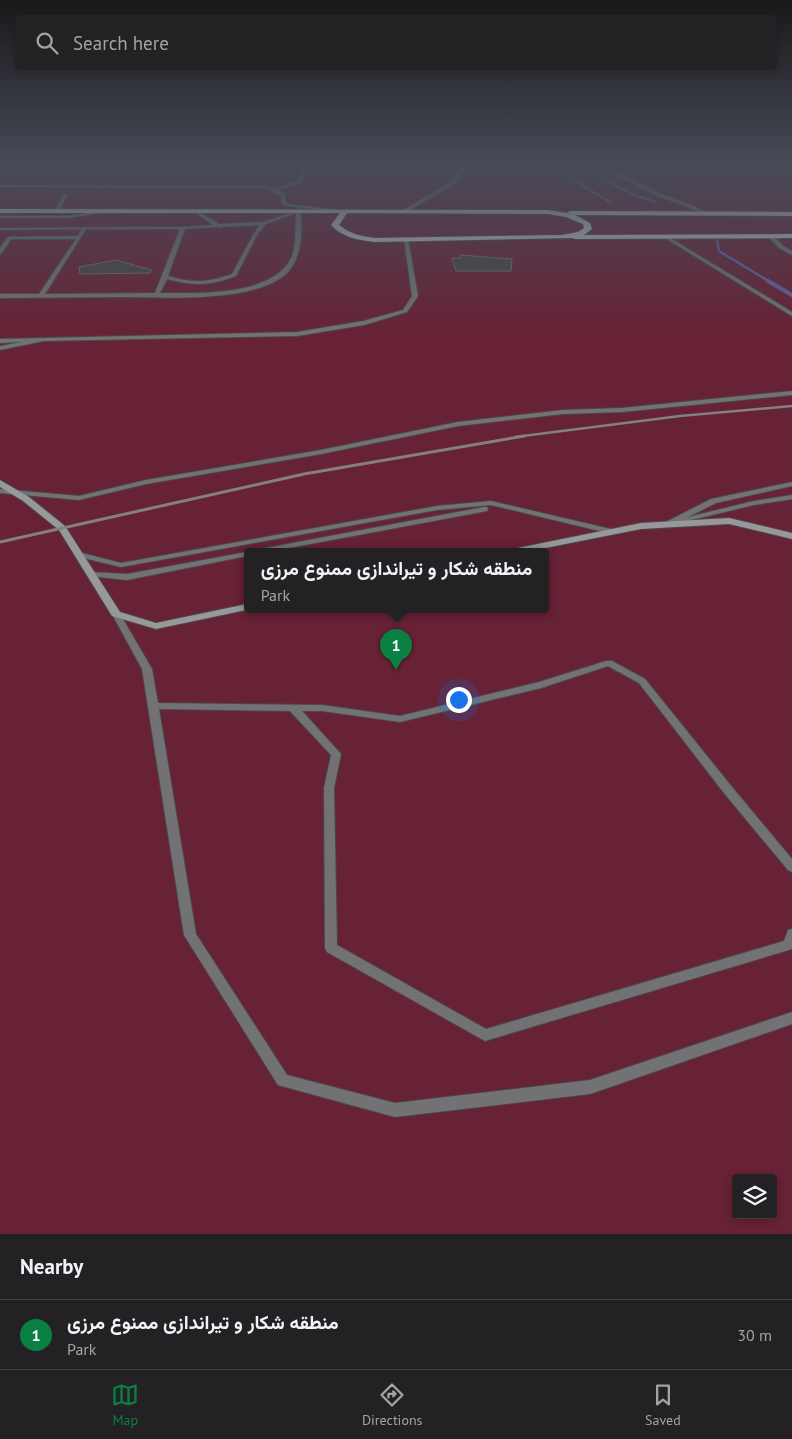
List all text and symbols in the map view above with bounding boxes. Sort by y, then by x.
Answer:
search box [15,15,777,70]
icon: search [33,29,61,57]
text: Search here [73,31,169,55]
popup [244,548,549,613]
text: منطقه شکار و تیراندازی ممنوع مرزی [261,556,532,580]
text: Park [261,585,290,605]
pin: 1 [380,629,412,670]
your location [446,687,472,713]
map controls [732,1174,777,1219]
button: layers [732,1174,777,1219]
text: Nearby [20,1253,83,1280]
text: منطقه شکار و تیراندازی ممنوع مرزی [67,1310,339,1334]
text: 1 [31,1325,41,1345]
text: 30 m [737,1325,772,1345]
text: Park [67,1339,96,1359]
tab: Map [111,1381,139,1429]
tab: Directions [362,1381,422,1429]
tab: Saved [645,1381,681,1429]

